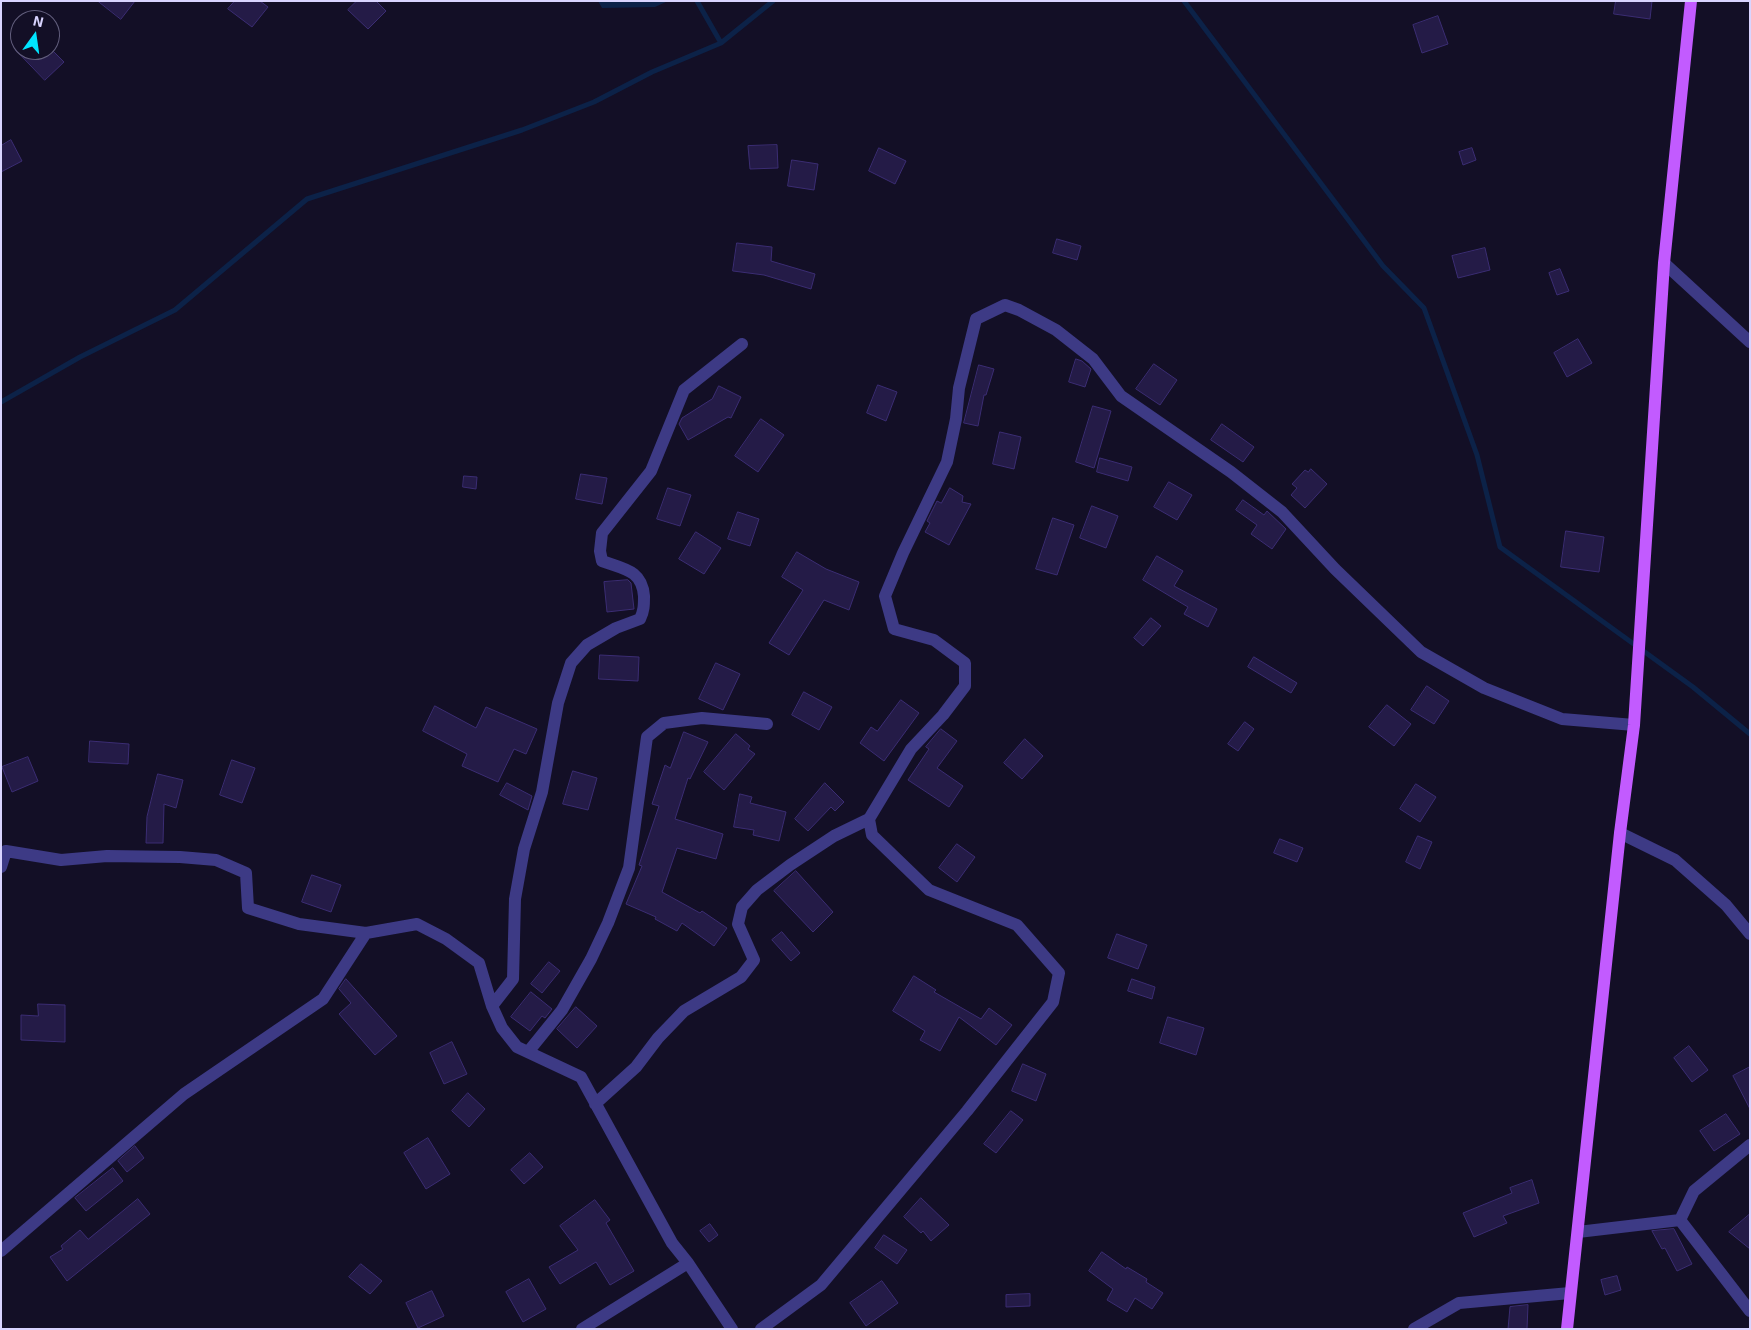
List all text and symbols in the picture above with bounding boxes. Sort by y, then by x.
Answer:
north arrow [10,10,60,60]
text: N [32,11,45,30]

